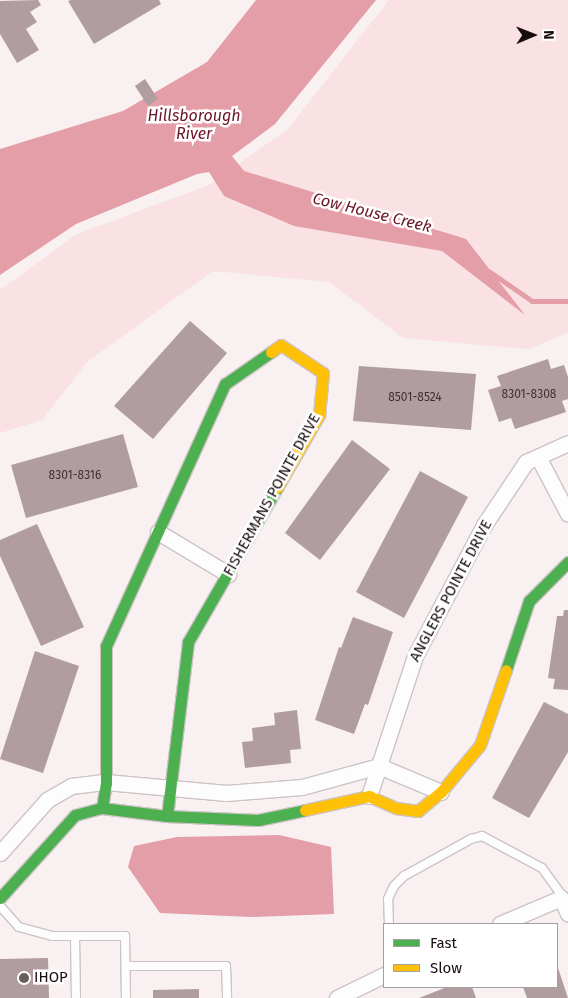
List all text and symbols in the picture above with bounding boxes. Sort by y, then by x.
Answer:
north arrow [508,10,558,60]
text: N [540,30,557,40]
water label: Hillsborough River [147,106,241,144]
water label: Cow House Creek [311,189,433,237]
house number: 8301-8308 [502,388,556,402]
house number: 8501-8524 [388,391,442,405]
street label: FISHERMANS POINTE DRIVE [220,411,324,579]
house number: 8301-8316 [49,469,101,483]
street label: ANGLERS POINTE DRIVE [406,517,496,665]
legend [383,923,558,988]
text: Fast [430,934,457,952]
text: Slow [430,959,462,977]
place label: IHOP [34,969,68,987]
marker: IHOP [18,972,30,984]

